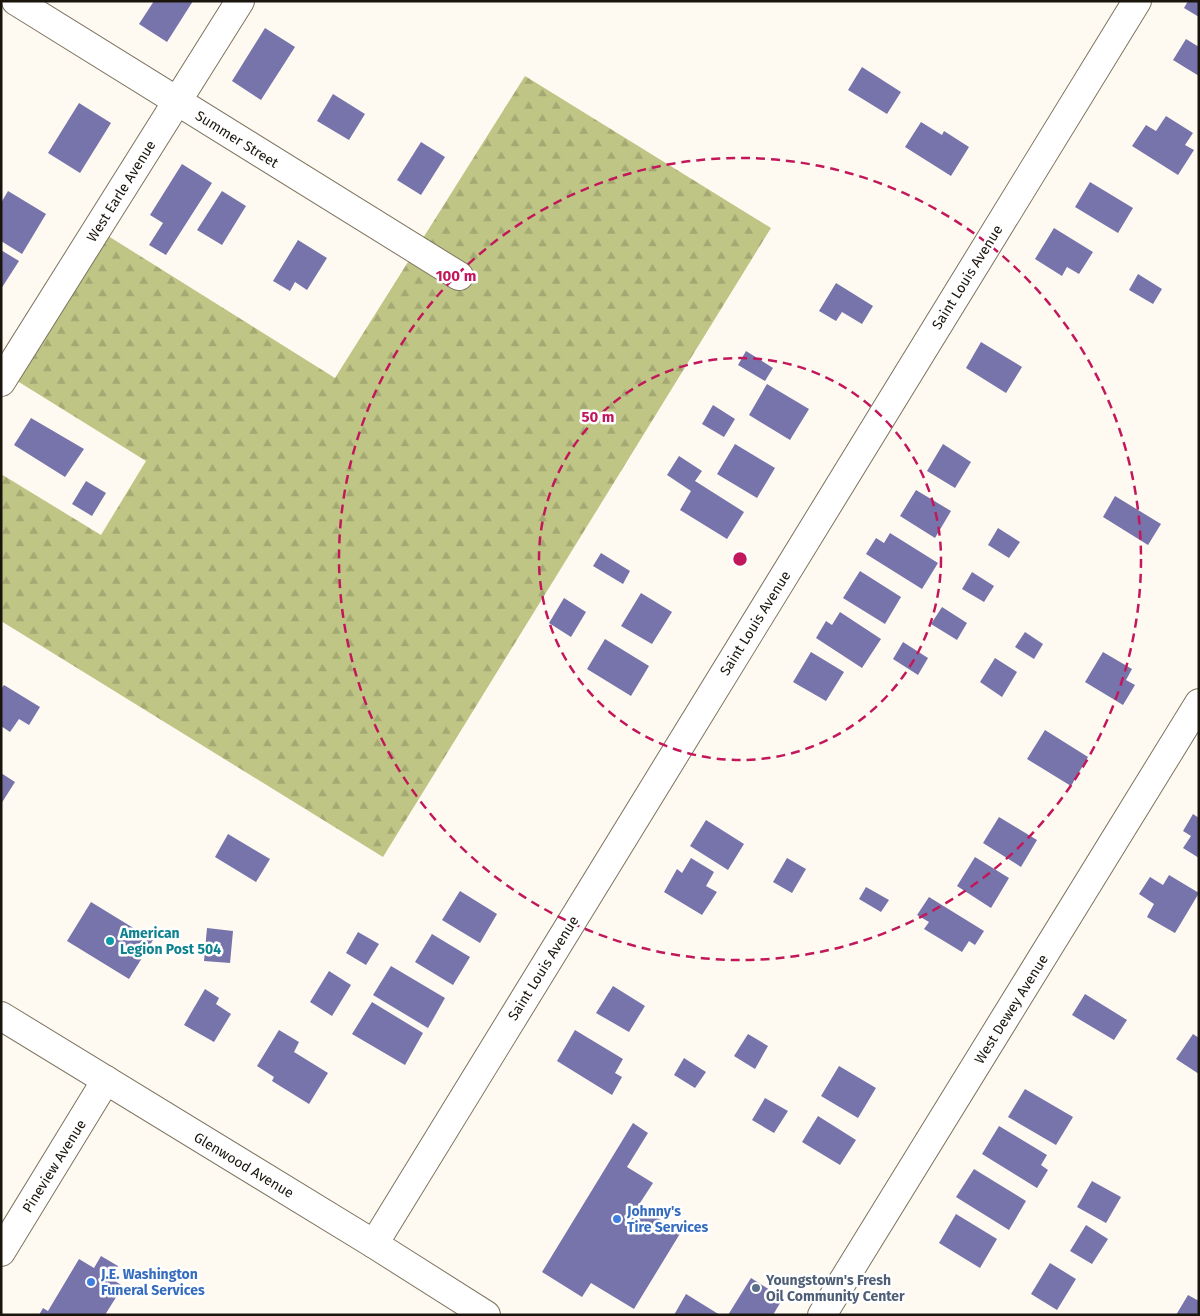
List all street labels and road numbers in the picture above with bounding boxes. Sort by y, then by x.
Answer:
street label: Summer Street [192,107,282,172]
street label: West Earle Avenue [83,137,160,245]
street label: Saint Louis Avenue [928,222,1006,333]
street label: Saint Louis Avenue [716,568,794,679]
street label: Saint Louis Avenue [504,913,582,1024]
street label: West Dewey Avenue [971,951,1052,1067]
street label: Pineview Avenue [19,1117,90,1216]
street label: Glenwood Avenue [191,1129,297,1202]

